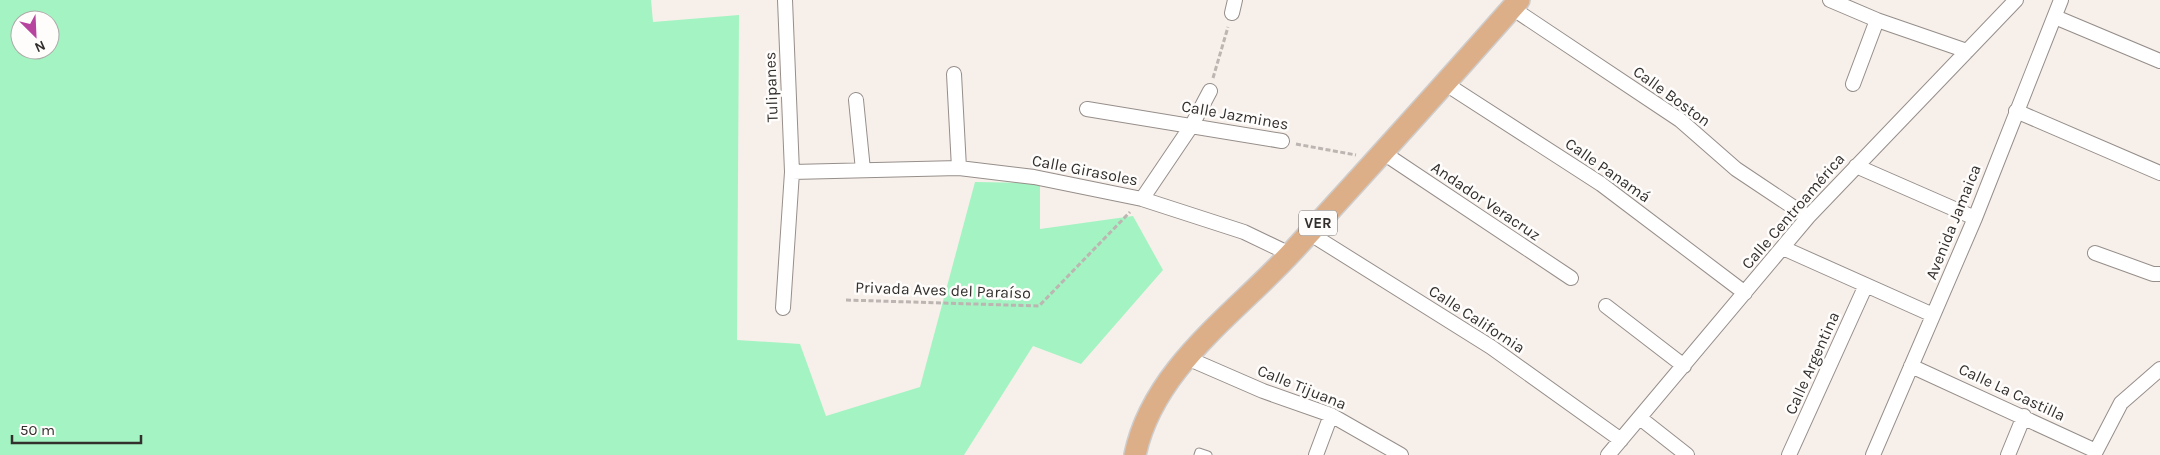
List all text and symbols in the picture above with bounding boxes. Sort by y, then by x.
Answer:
north arrow [10,10,60,60]
text: N [32,37,48,56]
street label: Tulipanes [760,52,782,122]
street label: Calle Boston [1630,62,1714,130]
street label: Calle Jazmines [1180,96,1290,134]
street label: Calle Panamá [1562,134,1654,206]
street label: Calle Centroamérica [1737,149,1849,273]
street label: Calle Girasoles [1030,150,1140,190]
street label: Andador Veracruz [1428,157,1544,245]
street label: Avenida Jamaica [1921,162,1985,282]
road number: VER [1299,210,1337,236]
street label: Privada Aves del Paraíso [855,277,1031,303]
street label: Calle California [1425,281,1529,357]
street label: Calle Argentina [1781,309,1843,417]
street label: Calle La Castilla [1956,359,2068,425]
street label: Calle Tijuana [1255,361,1349,413]
scale bar [12,412,141,444]
text: 50 m [20,421,55,439]

